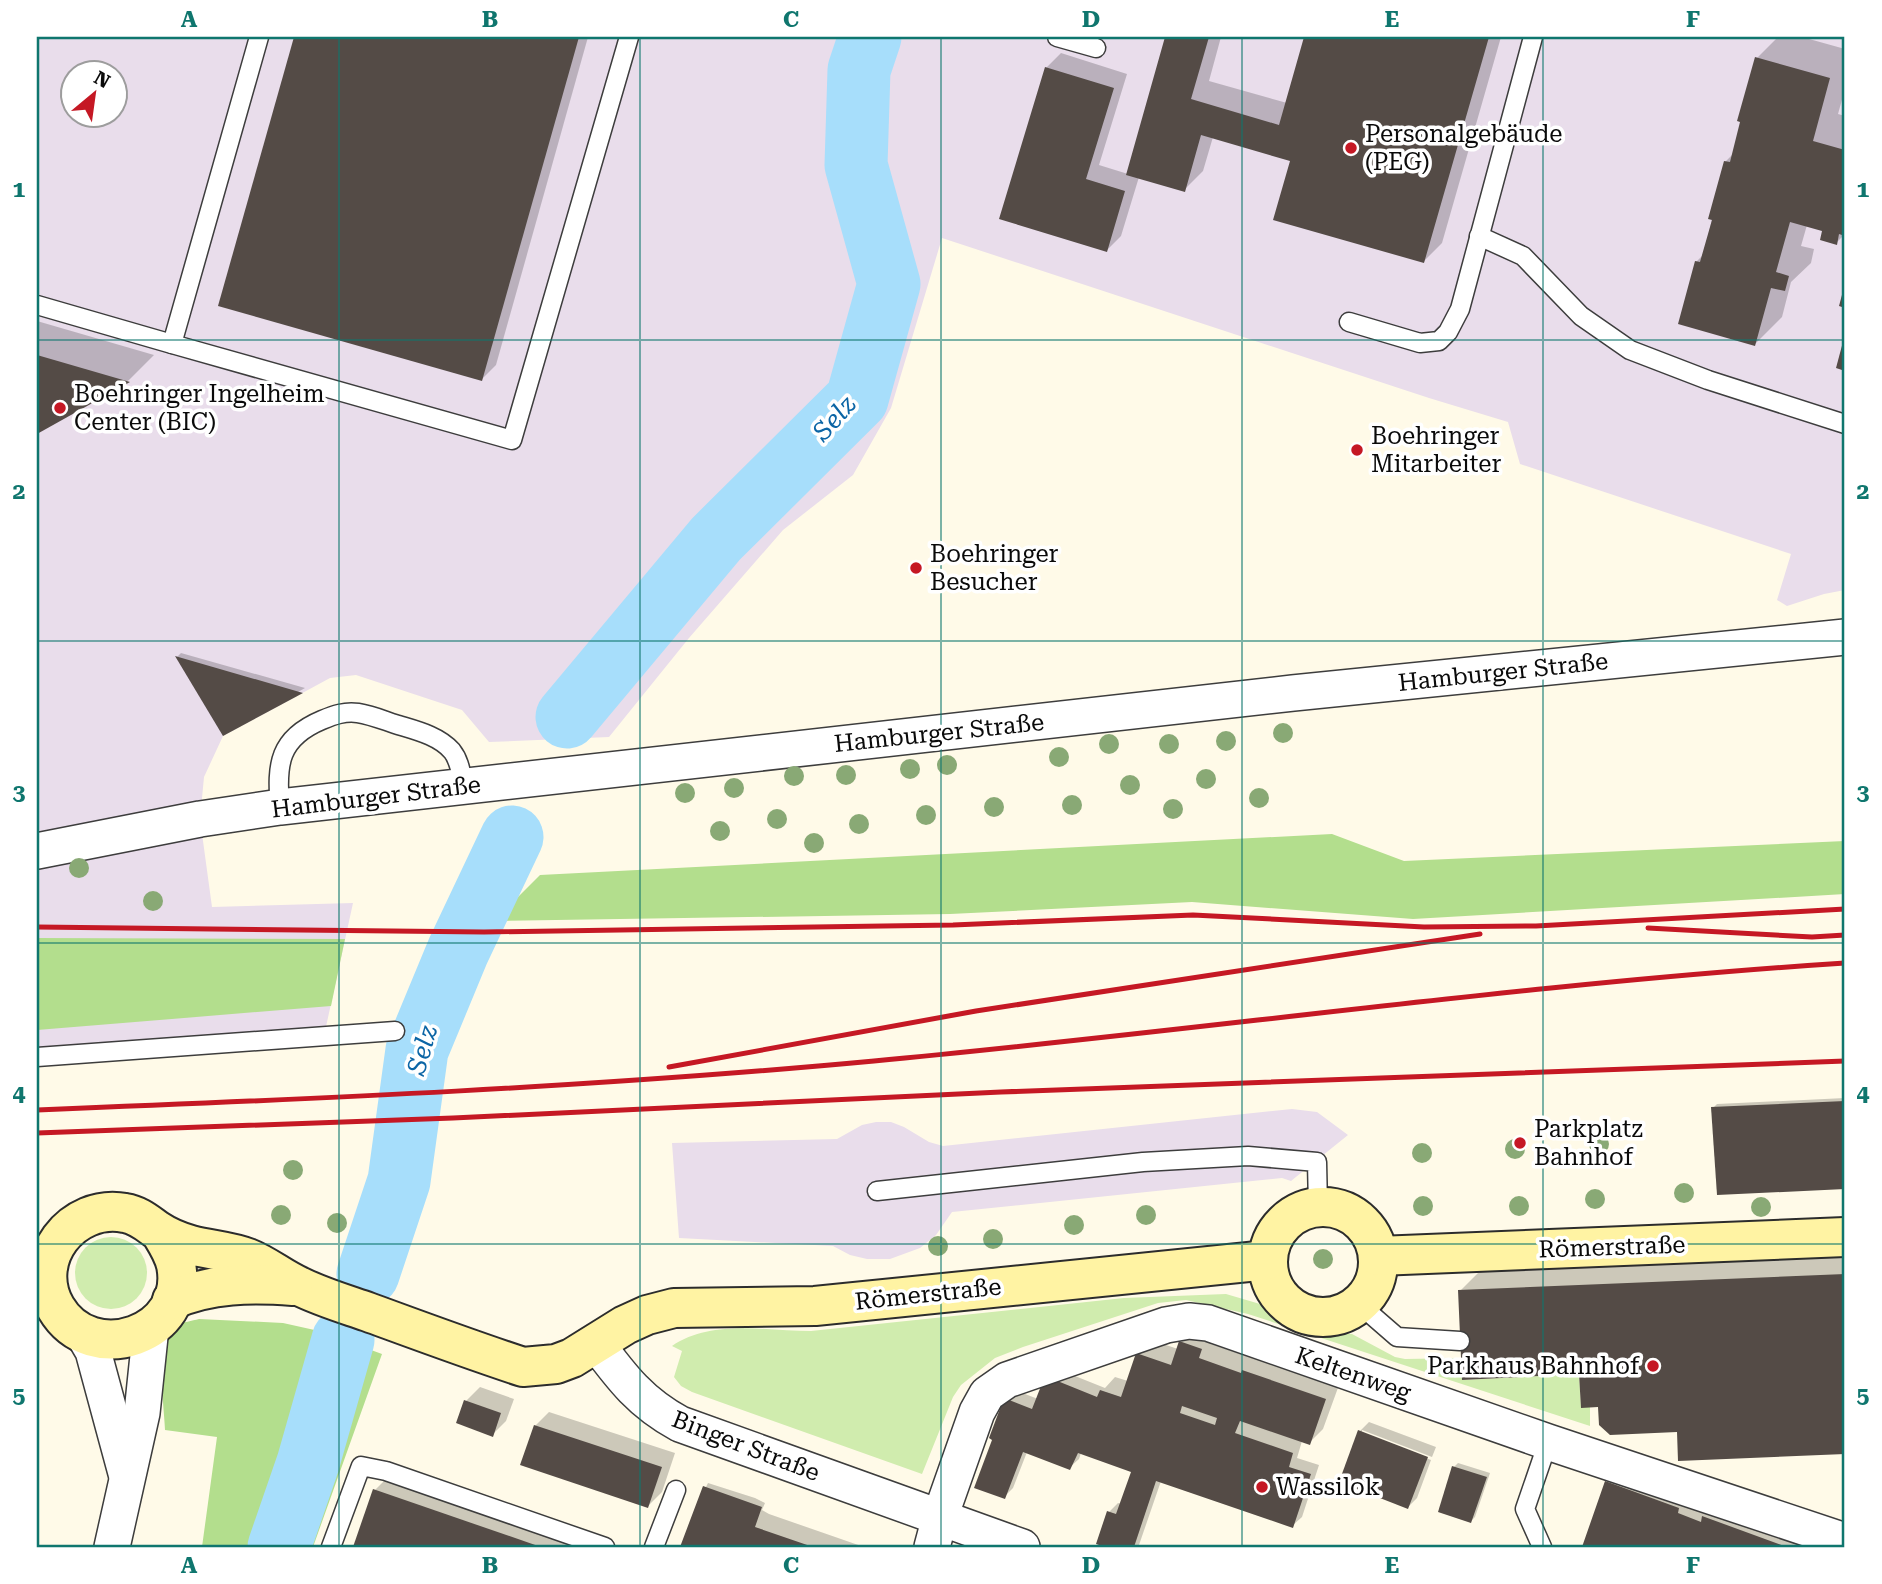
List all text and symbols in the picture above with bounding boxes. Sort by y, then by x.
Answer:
text: A [181,6,198,33]
text: B [482,6,498,33]
text: C [783,6,799,33]
text: D [1082,6,1100,33]
text: E [1385,6,1399,33]
text: F [1686,6,1700,33]
north arrow [60,60,130,130]
text: N [90,66,114,93]
place label: Personalgebäude (PEG) [1365,120,1563,176]
marker: Personalgebäude (PEG) [1343,140,1359,156]
text: 1 [13,176,26,203]
text: 1 [1857,176,1870,203]
place label: Boehringer Ingelheim Center (BIC) [74,380,325,436]
water label: Selz [805,389,862,447]
marker: Boehringer Ingelheim Center (BIC) [52,400,68,416]
place label: Boehringer Mitarbeiter [1371,422,1501,478]
marker: Boehringer Mitarbeiter [1349,442,1365,458]
text: 2 [13,478,25,505]
text: 2 [1857,478,1869,505]
place label: Boehringer Besucher [930,540,1059,596]
marker: Boehringer Besucher [908,560,924,576]
street label: Hamburger Straße [1397,647,1609,697]
street label: Hamburger Straße [833,708,1045,758]
street label: Hamburger Straße [270,770,482,824]
text: 3 [13,779,26,806]
text: 3 [1857,779,1870,806]
water label: Selz [400,1022,443,1079]
text: 4 [13,1080,26,1107]
text: 4 [1857,1080,1870,1107]
place label: Parkplatz Bahnhof [1534,1115,1643,1171]
marker: Parkplatz Bahnhof [1512,1135,1528,1151]
street label: Römerstraße [1538,1230,1686,1264]
street label: Römerstraße [853,1272,1003,1316]
street label: Keltenweg [1291,1341,1415,1407]
place label: Parkhaus Bahnhof [1427,1352,1640,1380]
marker: Parkhaus Bahnhof [1645,1358,1661,1374]
text: 5 [13,1382,26,1409]
text: 5 [1857,1382,1870,1409]
street label: Binger Straße [668,1405,824,1487]
place label: Wassilok [1276,1473,1380,1501]
marker: Wassilok [1254,1479,1270,1495]
text: A [181,1552,198,1579]
text: B [482,1552,498,1579]
text: C [783,1552,799,1579]
text: D [1082,1552,1100,1579]
text: E [1385,1552,1399,1579]
text: F [1686,1552,1700,1579]

